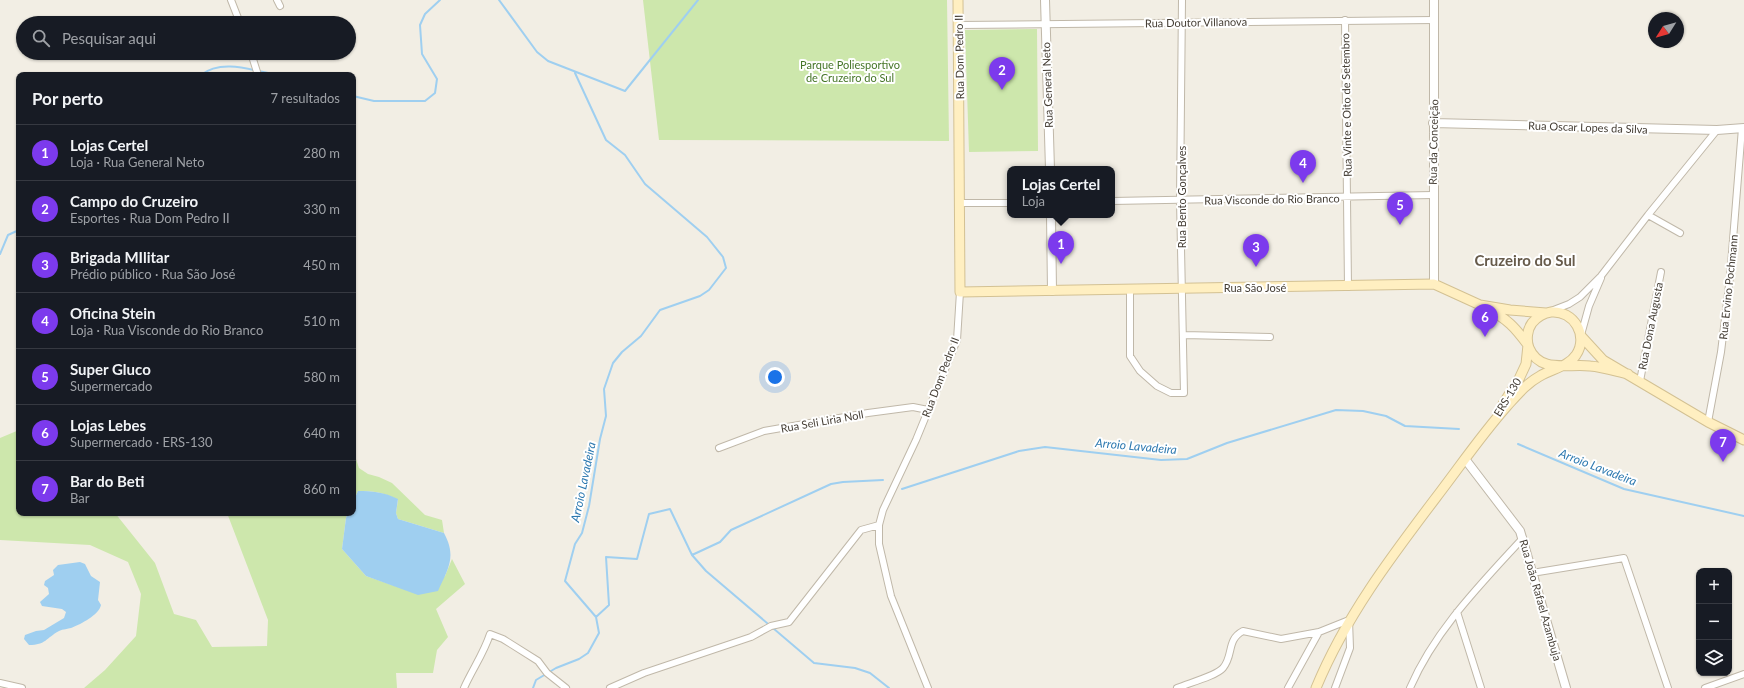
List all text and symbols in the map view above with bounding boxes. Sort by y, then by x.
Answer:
north arrow [1648,12,1684,48]
street label: Rua Dom Pedro II [952,15,966,99]
street label: Rua Doutor Villanova [1145,15,1247,29]
search box [16,16,356,60]
icon: search [30,27,52,49]
text: Pesquisar aqui [62,29,156,47]
street label: Rua Vinte e Oito de Setembro [1338,33,1354,177]
street label: Rua General Neto [1039,42,1055,128]
pin: 2 [989,57,1015,90]
park label: Parque Poliesportivo de Cruzeiro do Sul [800,58,900,84]
text: Por perto [32,88,103,109]
text: 7 resultados [270,90,340,106]
street label: Rua da Conceição [1426,99,1440,185]
street label: Rua Oscar Lopes da Silva [1528,118,1648,136]
text: Lojas Certel [70,136,148,154]
text: 1 [41,145,49,161]
text: 280 m [303,145,340,161]
street label: Rua Bento Gonçalves [1175,145,1188,248]
pin: 4 [1290,150,1316,183]
text: Loja · Rua General Neto [70,154,205,170]
popup [1007,166,1115,218]
text: Lojas Certel [1022,175,1100,193]
street label: Rua Visconde do Rio Branco [1204,191,1340,207]
text: Campo do Cruzeiro [70,192,198,210]
pin: 5 [1387,192,1413,225]
text: Loja [1022,193,1045,209]
text: 2 [41,201,49,217]
text: 330 m [303,201,340,217]
text: Esportes · Rua Dom Pedro II [70,210,230,226]
pin: 1 [1048,231,1074,264]
pin: 3 [1243,234,1269,267]
street label: Rua Ervino Pochmann [1716,234,1740,340]
text: Brigada MIlitar [70,248,169,266]
district label: Cruzeiro do Sul [1474,251,1576,269]
text: 3 [41,257,49,273]
text: 450 m [303,257,340,273]
text: Prédio público · Rua São José [70,266,235,282]
street label: Rua São José [1224,281,1286,294]
street label: Rua Dona Augusta [1635,281,1665,371]
text: Oficina Stein [70,304,156,322]
pin: 6 [1472,304,1498,337]
text: 4 [41,313,49,329]
text: 510 m [303,313,340,329]
text: Loja · Rua Visconde do Rio Branco [70,322,263,338]
street label: Rua Dom Pedro II [919,335,961,419]
text: Super Gluco [70,360,151,378]
your location [765,367,785,387]
text: 5 [41,369,49,385]
text: 580 m [303,369,340,385]
street label: ERS-130 [1490,375,1524,419]
text: Supermercado [70,378,152,394]
street label: Rua Seli Liria Noll [780,407,864,435]
text: Lojas Lebes [70,416,146,434]
text: 6 [41,425,49,441]
text: 640 m [303,425,340,441]
pin: 7 [1710,429,1736,462]
text: Supermercado · ERS-130 [70,434,213,450]
water label: Arroio Lavadeira [1094,435,1177,457]
water label: Arroio Lavadeira [567,441,599,524]
water label: Arroio Lavadeira [1556,445,1639,489]
text: Bar do Beti [70,472,144,490]
text: 7 [41,481,49,497]
text: 860 m [303,481,340,497]
text: Bar [70,490,90,506]
street label: Rua João Rafael Azambuja [1517,538,1565,662]
map controls [1696,568,1732,676]
button: + [1696,568,1732,604]
button: − [1696,604,1732,640]
button: layers [1696,640,1732,676]

